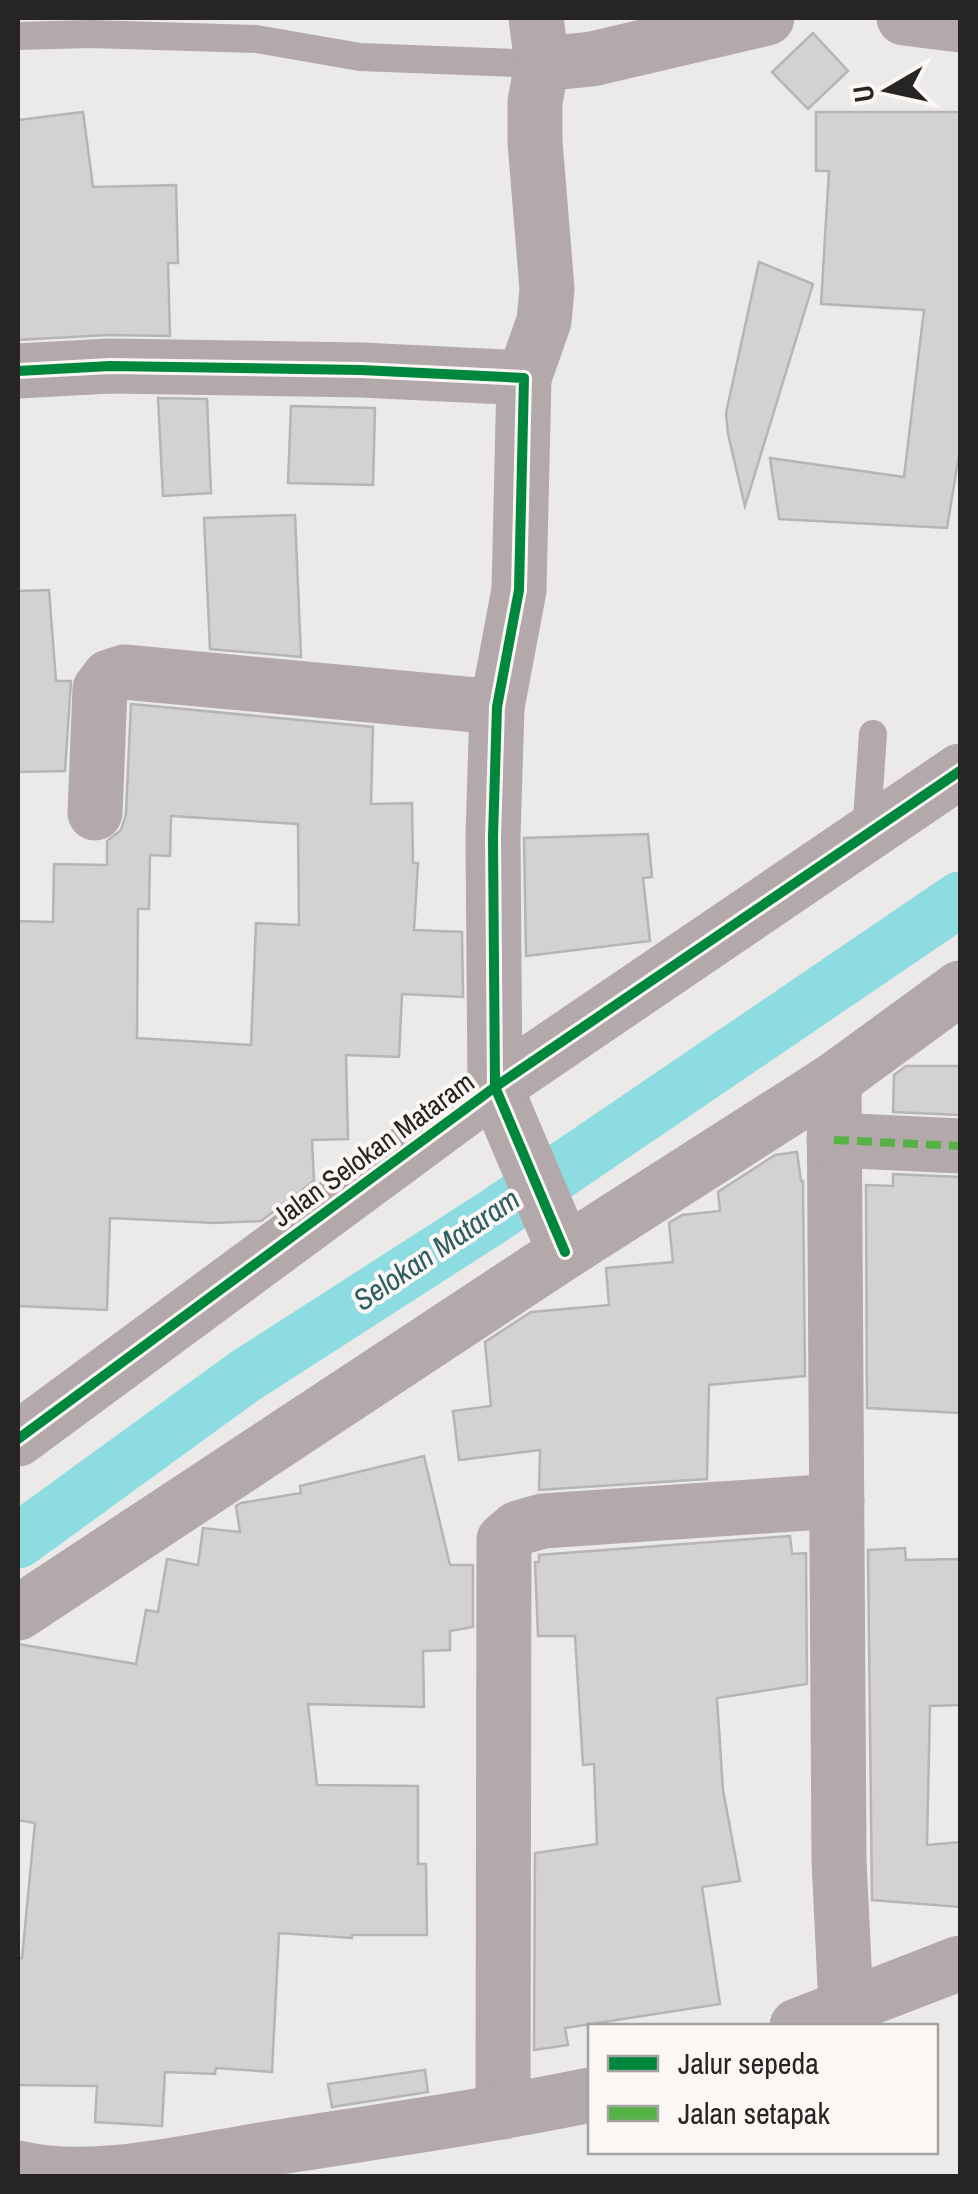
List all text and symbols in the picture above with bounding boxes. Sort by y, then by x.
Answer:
north arrow [838,40,938,140]
text: U [843,83,883,105]
street label: Jalan Selokan Mataram [264,1063,482,1235]
water label: Selokan Mataram [345,1179,527,1319]
legend [588,2024,938,2154]
text: Jalur sepeda [678,2043,819,2083]
text: Jalan setapak [678,2093,830,2133]

